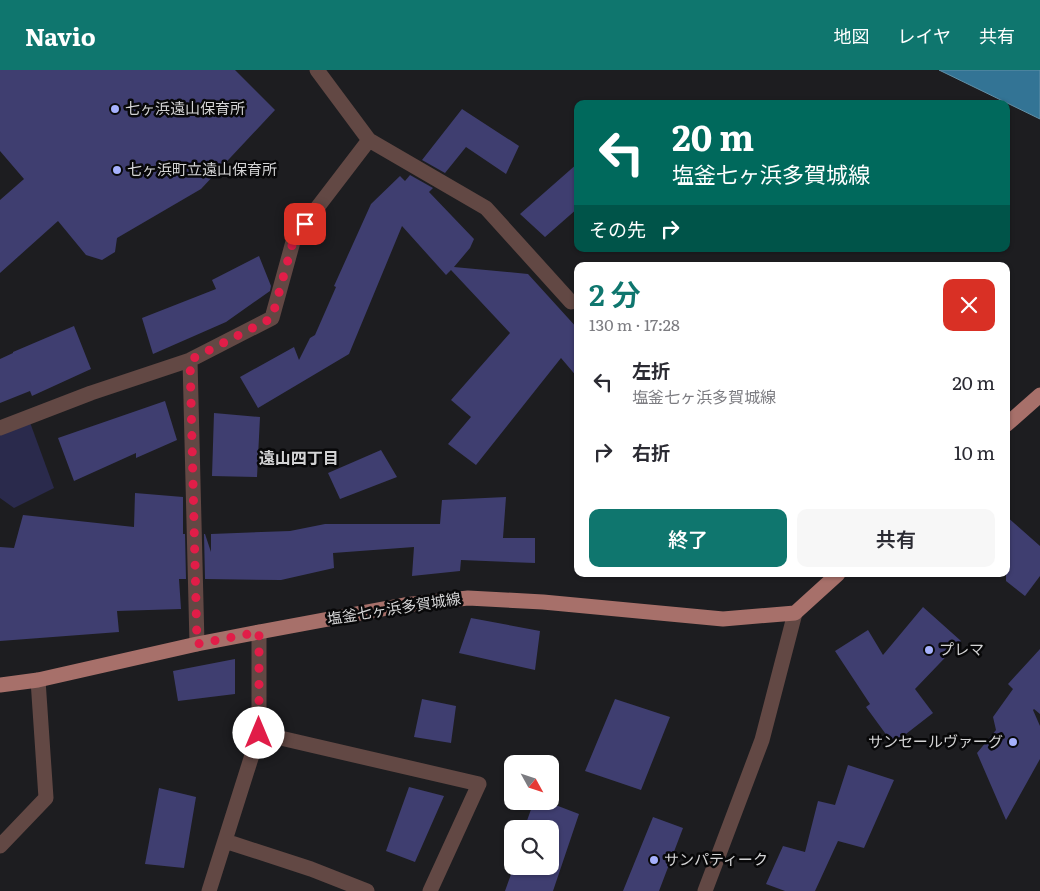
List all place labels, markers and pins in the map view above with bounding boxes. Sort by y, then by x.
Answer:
place label: 七ヶ浜遠山保育所 [125,96,245,119]
marker: 七ヶ浜遠山保育所 [109,103,121,115]
place label: 七ヶ浜町立遠山保育所 [127,157,277,180]
marker: 七ヶ浜町立遠山保育所 [111,164,123,176]
pin [284,203,326,245]
place label: プレマ [939,637,984,660]
marker: プレマ [923,644,935,656]
place label: サンセールヴァーグ [868,729,1003,752]
marker: サンセールヴァーグ [1007,736,1019,748]
place label: サンパティーク [664,847,768,870]
marker: サンパティーク [648,854,660,866]

